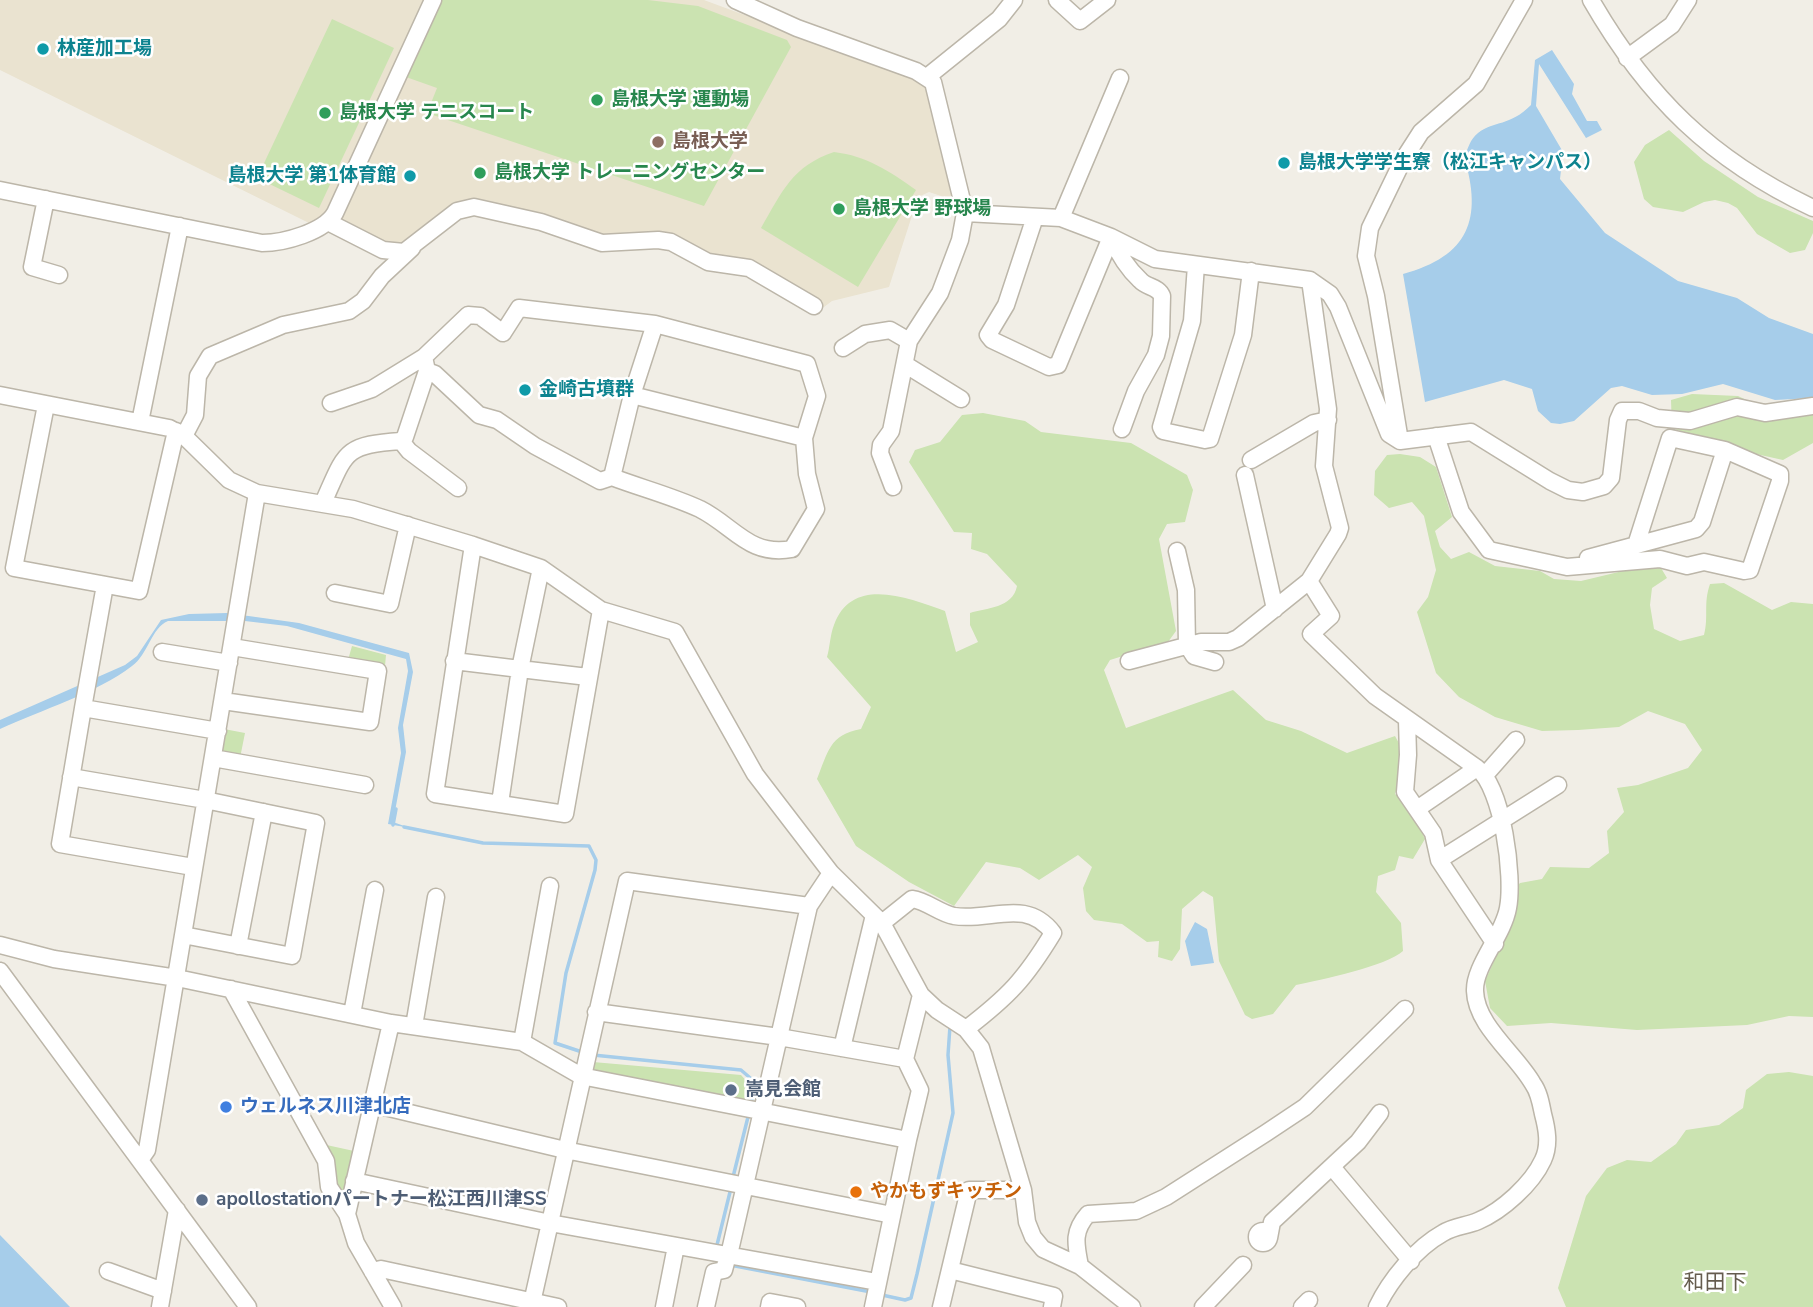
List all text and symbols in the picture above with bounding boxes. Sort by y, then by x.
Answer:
place label: 林産加工場 [57,38,152,60]
marker: 林産加工場 [35,41,51,57]
place label: 島根大学 運動場 [611,89,749,111]
marker: 島根大学 運動場 [589,92,605,108]
place label: 島根大学 テニスコート [339,102,534,124]
marker: 島根大学 テニスコート [317,105,333,121]
place label: 島根大学 [672,131,748,153]
marker: 島根大学 [650,134,666,150]
place label: 島根大学学生寮（松江キャンパス） [1298,152,1602,174]
marker: 島根大学学生寮（松江キャンパス） [1276,155,1292,171]
place label: 島根大学 トレーニングセンター [494,162,765,184]
place label: 島根大学 第1体育館 [227,165,396,187]
marker: 島根大学 トレーニングセンター [472,165,488,181]
marker: 島根大学 第1体育館 [402,168,418,184]
place label: 島根大学 野球場 [853,198,991,220]
marker: 島根大学 野球場 [831,201,847,217]
place label: 金崎古墳群 [539,379,634,401]
marker: 金崎古墳群 [517,382,533,398]
place label: 嵩見会館 [745,1079,821,1101]
marker: 嵩見会館 [723,1082,739,1098]
place label: ウェルネス川津北店 [240,1096,411,1118]
marker: ウェルネス川津北店 [218,1099,234,1115]
place label: やかもずキッチン [870,1181,1022,1203]
marker: やかもずキッチン [848,1184,864,1200]
place label: apollostationパートナー松江西川津SS [216,1189,547,1211]
marker: apollostationパートナー松江西川津SS [194,1192,210,1208]
district label: 和田下 [1684,1271,1746,1297]

